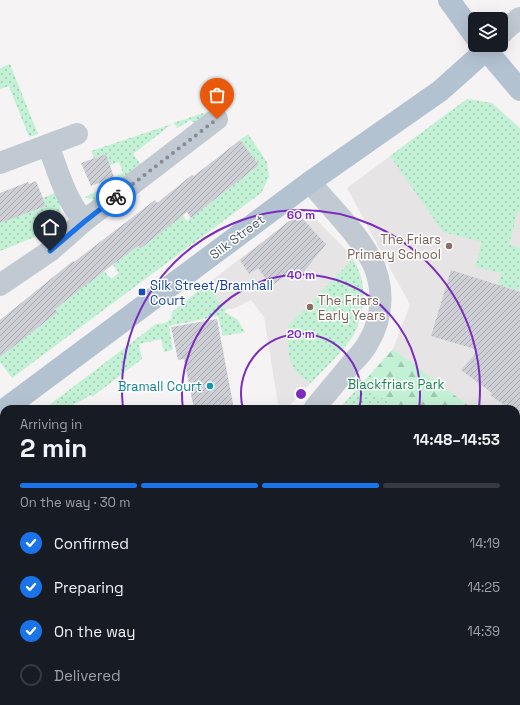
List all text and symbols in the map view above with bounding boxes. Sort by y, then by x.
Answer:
map controls [468,12,508,52]
button: layers [468,12,508,52]
pin [200,78,234,119]
icon: bag [206,84,228,106]
courier [96,177,136,217]
icon: bike [105,186,127,208]
text: 60 m [287,207,315,223]
pin [33,210,67,251]
street label: Silk Street [206,211,268,263]
icon: home [39,216,61,238]
place label: The Friars Primary School [347,231,441,263]
marker: The Friars Primary School [444,241,454,251]
text: 40 m [287,267,315,283]
place label: Silk Street/Bramhall Court [150,277,273,309]
marker: Silk Street/Bramhall Court [137,287,147,297]
place label: The Friars Early Years [318,292,386,324]
marker: The Friars Early Years [305,302,315,312]
text: 20 m [287,326,315,342]
park label: Blackfriars Park [347,376,445,393]
place label: Bramall Court [118,378,202,395]
marker: Bramall Court [205,381,215,391]
centre of rings [294,387,308,401]
text: Arriving in [20,416,82,433]
text: 14:48–14:53 [413,430,500,449]
text: 2 min [20,431,87,465]
text: On the way · 30 m [20,494,130,511]
icon: check [20,532,42,554]
text: Confirmed [54,534,129,553]
text: 14:19 [470,535,500,552]
icon: check [20,576,42,598]
text: Preparing [54,578,124,597]
text: 14:25 [468,579,500,596]
icon: check [20,620,42,642]
text: On the way [54,622,135,641]
text: 14:39 [467,623,500,640]
text: Delivered [54,666,121,685]

